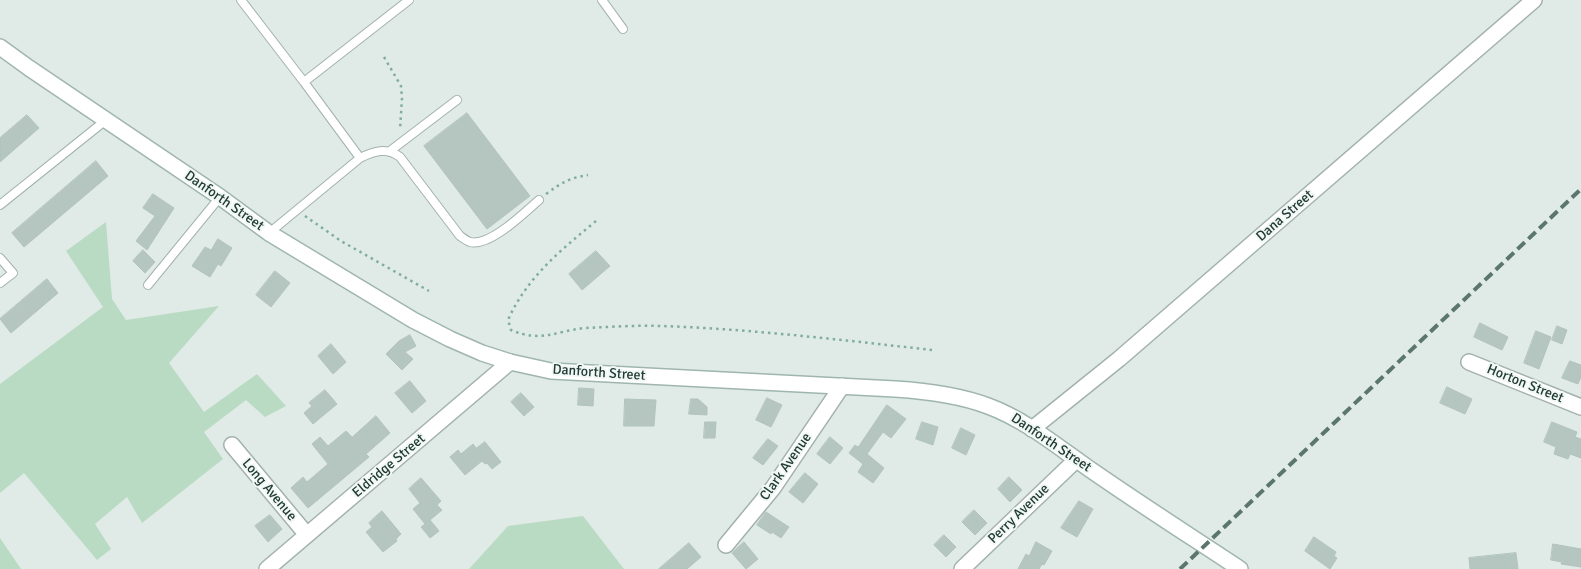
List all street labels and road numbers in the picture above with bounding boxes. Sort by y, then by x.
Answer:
street label: Danforth Street [181,167,267,235]
street label: Dana Street [1253,187,1317,245]
street label: Danforth Street [552,361,646,385]
street label: Horton Street [1484,361,1566,407]
street label: Danforth Street [1008,410,1094,476]
street label: Clark Avenue [757,430,815,504]
street label: Eldridge Street [349,431,429,501]
street label: Long Avenue [238,455,300,525]
street label: Perry Avenue [985,481,1053,547]

